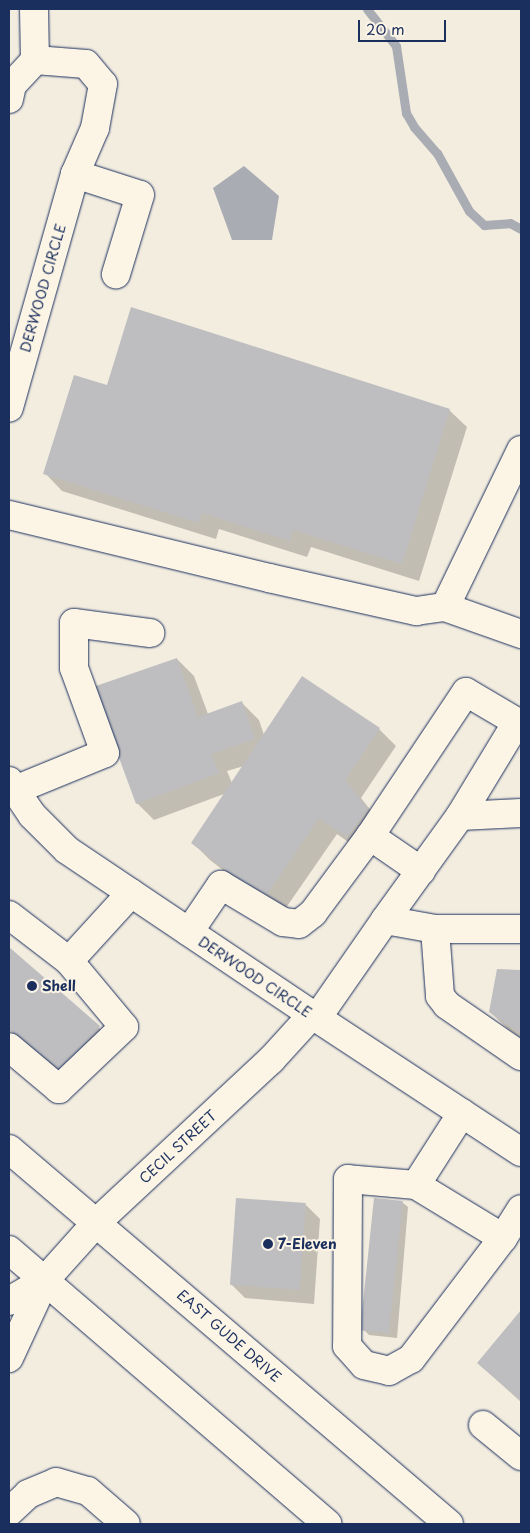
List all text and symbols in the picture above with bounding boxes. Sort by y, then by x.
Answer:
scale bar [360,10,448,42]
text: 20 m [366,17,405,40]
street label: DERWOOD CIRCLE [16,221,70,355]
street label: DERWOOD CIRCLE [195,932,315,1022]
place label: Shell [42,978,76,994]
marker: Shell [26,980,38,992]
street label: CECIL STREET [135,1106,221,1188]
place label: 7-Eleven [278,1236,337,1252]
marker: 7-Eleven [262,1238,274,1250]
street label: EAST GUDE DRIVE [174,1286,284,1386]

